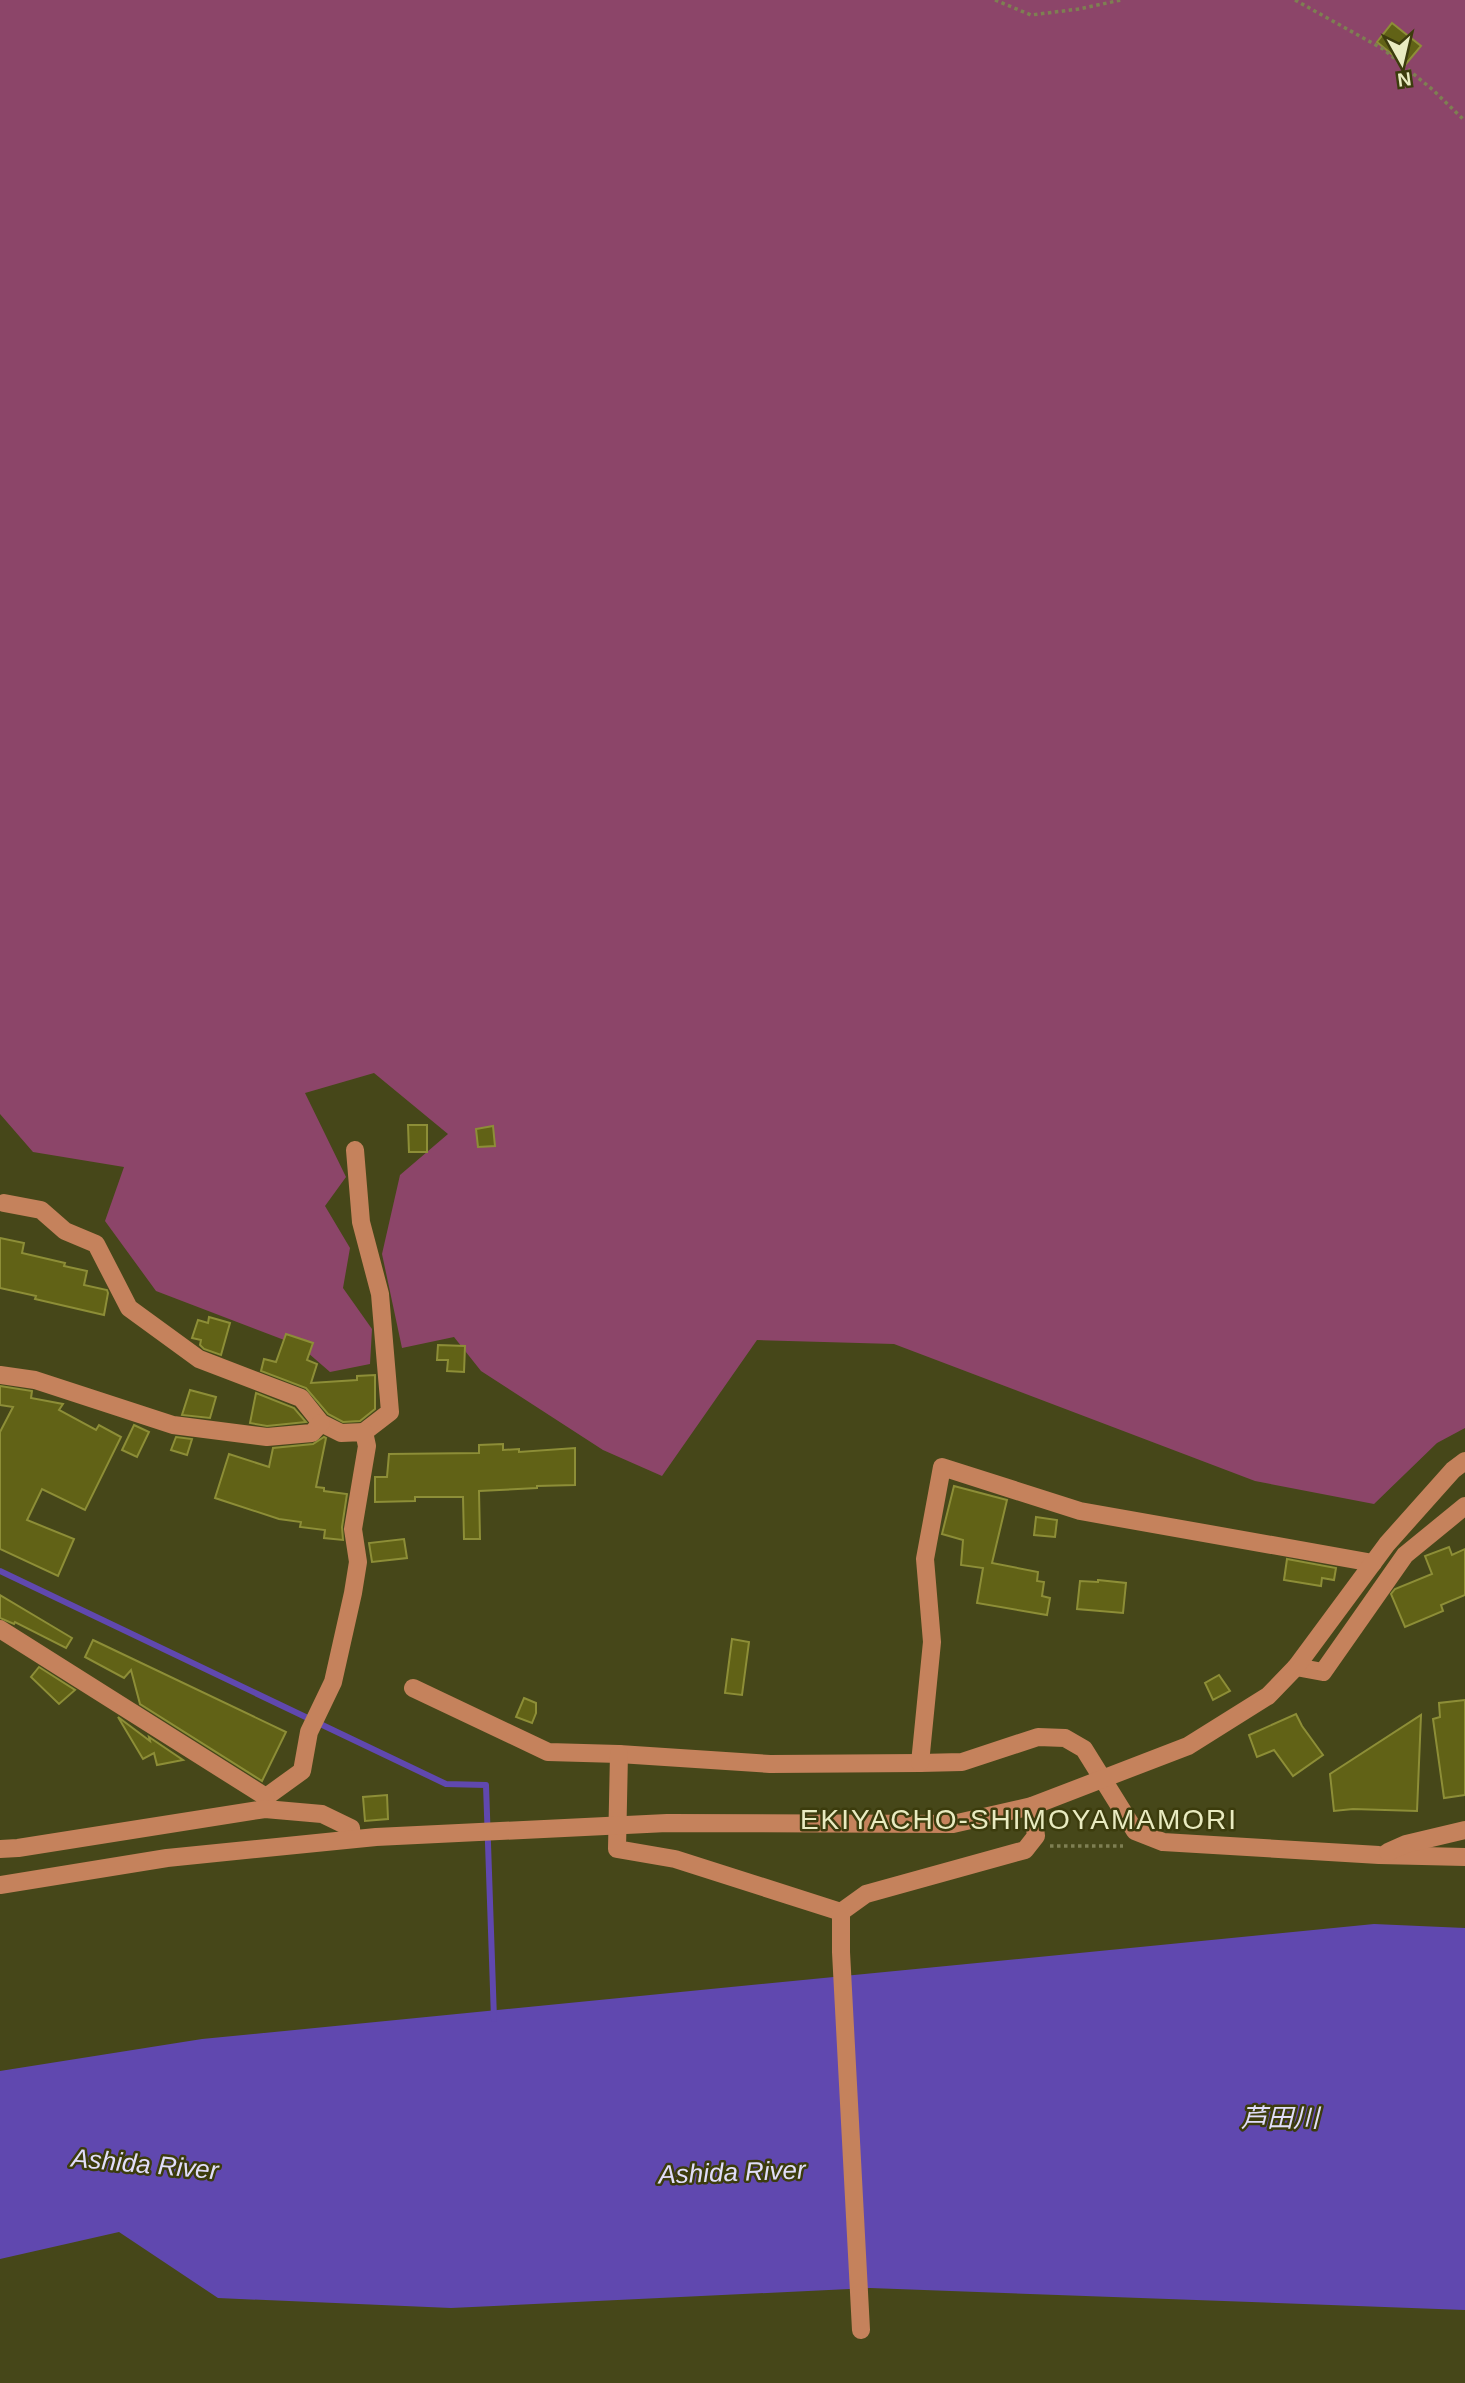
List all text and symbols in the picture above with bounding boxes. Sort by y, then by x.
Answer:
north arrow [1367,28,1437,98]
text: N [1396,68,1413,91]
district label: EKIYACHO-SHIMOYAMAMORI [800,1804,1238,1835]
water label: 芦田川 [1241,2103,1322,2133]
water label: Ashida River [68,2142,221,2185]
water label: Ashida River [656,2154,808,2190]

